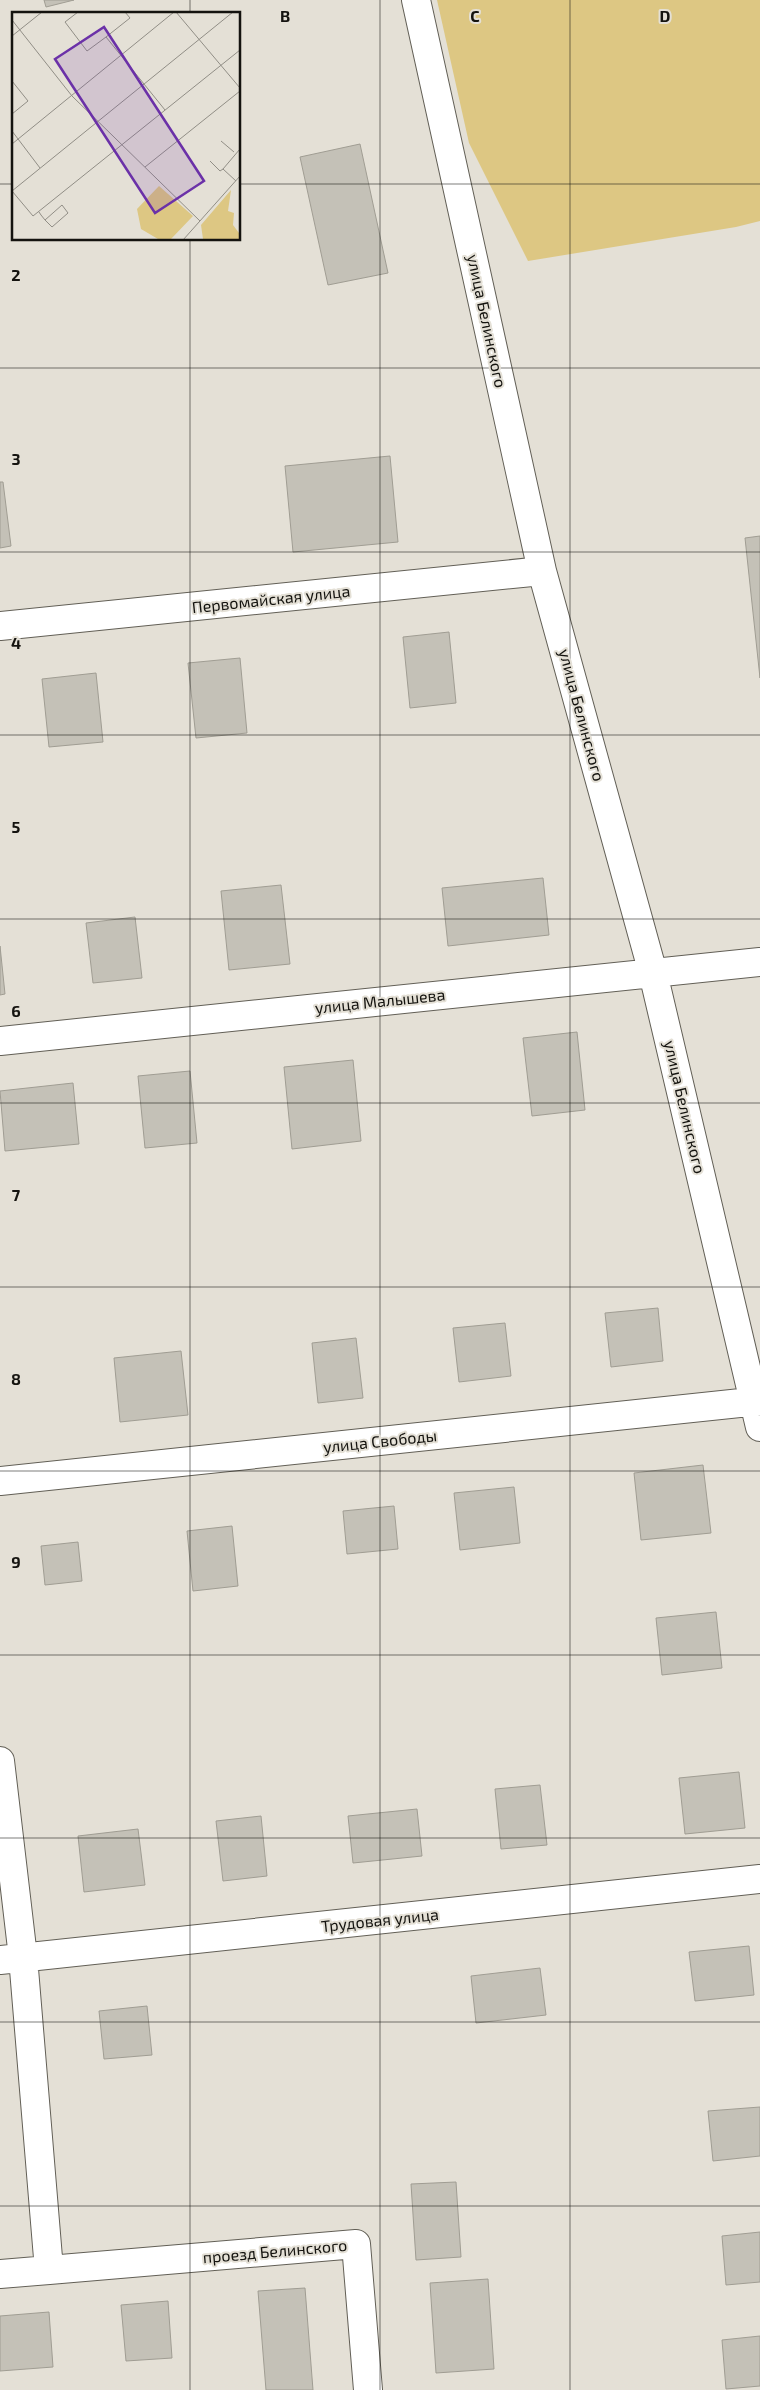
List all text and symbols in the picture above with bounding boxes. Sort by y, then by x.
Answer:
text: B [280,6,290,25]
text: C [470,6,480,25]
text: D [660,6,671,25]
inset map [12,12,240,240]
street label: улица Белинского [463,252,511,390]
text: 2 [11,265,21,284]
text: 3 [11,449,21,468]
street label: Первомайская улица [191,581,351,617]
text: 4 [11,633,21,652]
street label: улица Белинского [555,647,609,783]
text: 5 [12,817,21,836]
street label: улица Малышева [314,984,446,1018]
text: 6 [11,1001,21,1020]
street label: улица Белинского [660,1038,710,1176]
text: 7 [12,1185,21,1204]
text: 8 [11,1369,21,1388]
street label: улица Свободы [322,1425,438,1457]
text: 9 [11,1552,21,1571]
street label: Трудовая улица [320,1904,440,1936]
street label: проезд Белинского [202,2235,348,2266]

